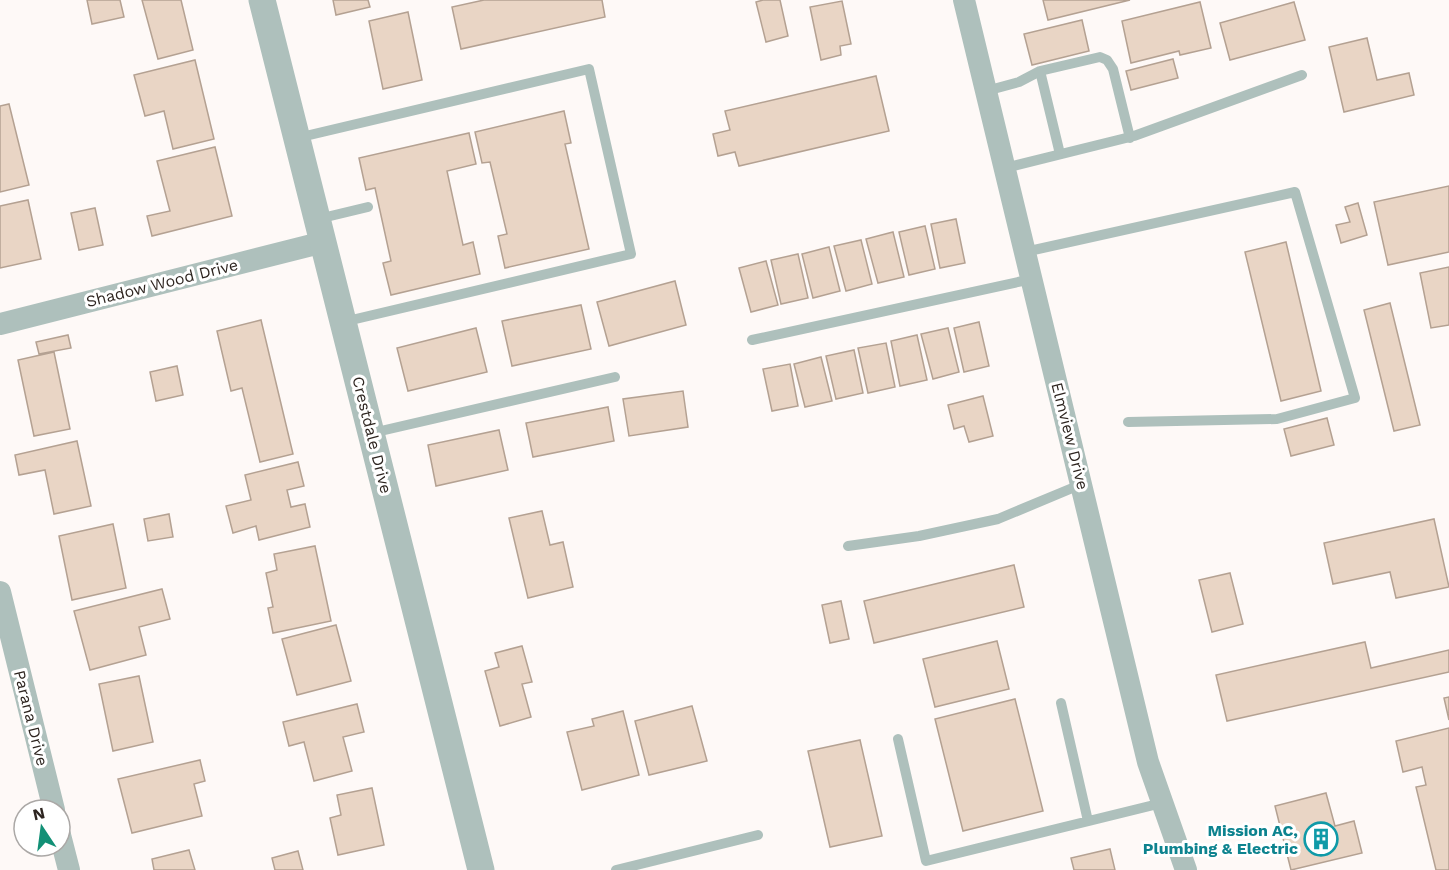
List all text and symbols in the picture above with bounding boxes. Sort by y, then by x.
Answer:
street label: Shadow Wood Drive [84,255,240,311]
street label: Crestdale Drive [348,374,396,496]
street label: Elmview Drive [1047,380,1093,492]
street label: Parana Drive [10,668,52,768]
north arrow [12,798,72,858]
text: N [31,803,47,824]
place label: Mission AC, Plumbing & Electric [1143,821,1298,858]
building icon: Mission AC, Plumbing & Electric [1303,821,1339,857]

